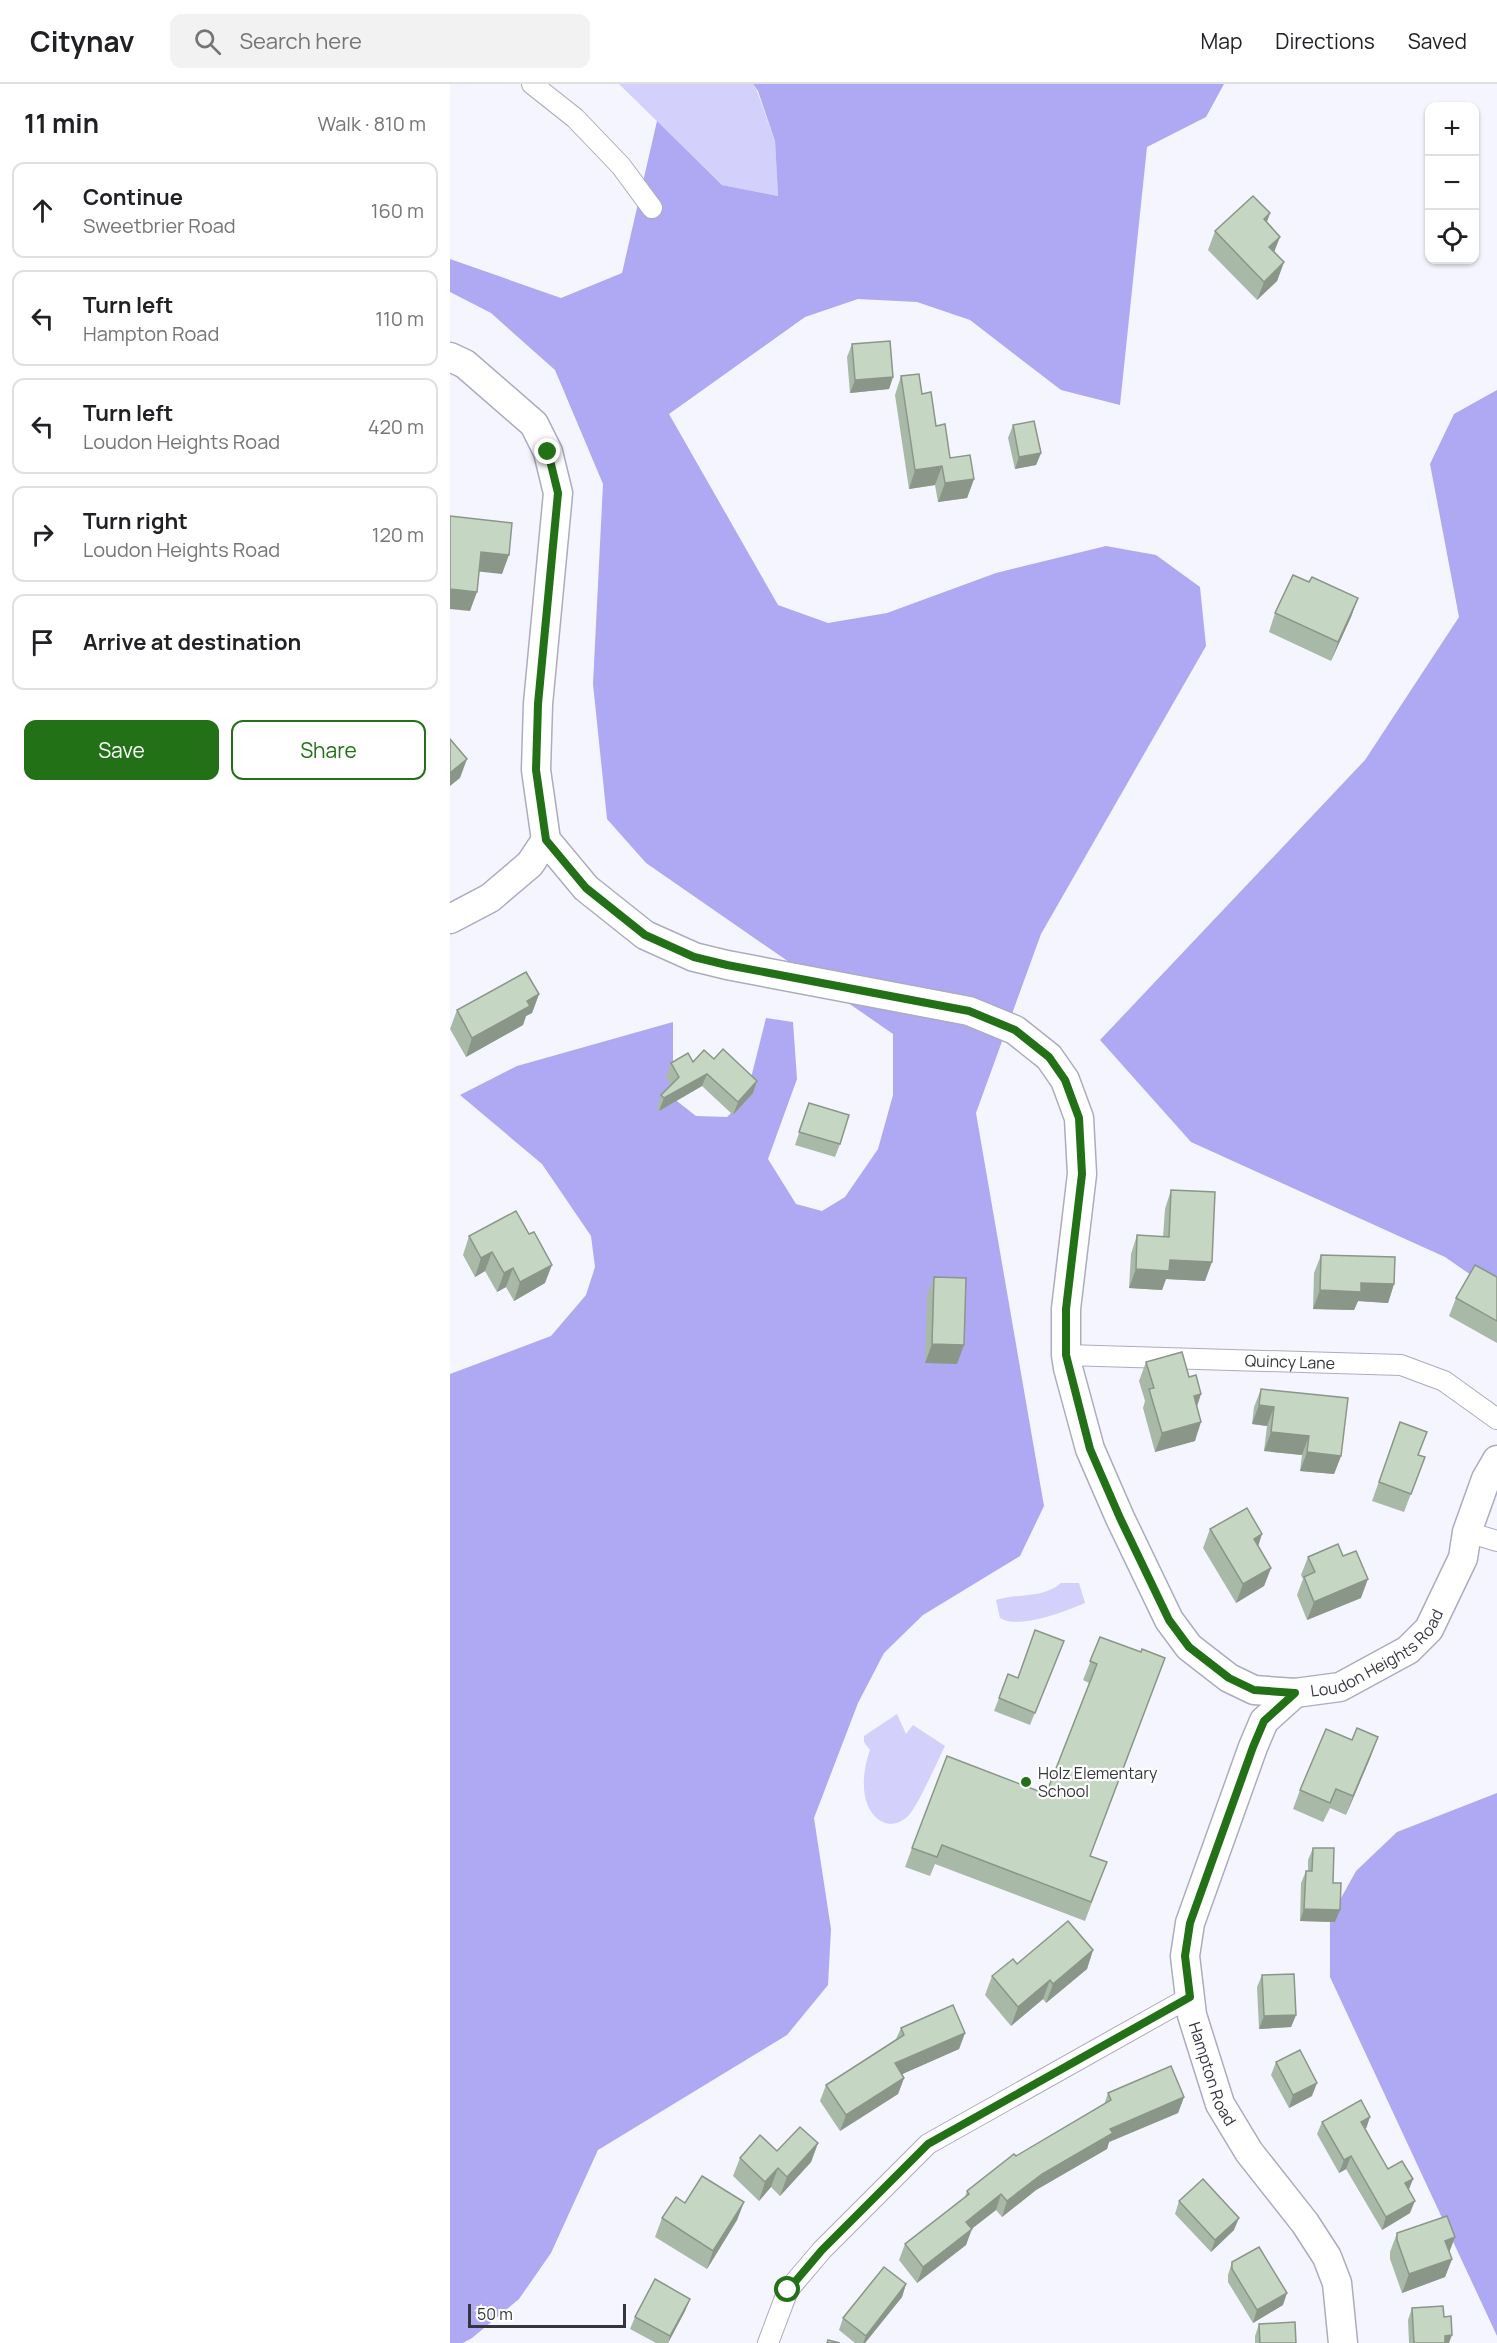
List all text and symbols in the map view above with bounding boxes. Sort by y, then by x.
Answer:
search box [170,14,590,68]
text: Citynav [30,22,134,60]
icon: search [191,25,224,58]
text: Search here [239,26,362,56]
text: Map [1201,27,1242,55]
text: Directions [1275,27,1375,55]
text: Saved [1408,27,1467,55]
map controls [1425,102,1479,264]
button: + [1425,102,1479,156]
text: 11 min [24,105,99,141]
text: Walk · 810 m [317,110,426,137]
button: − [1425,156,1479,210]
text: Continue [83,182,183,212]
icon: ahead [26,194,59,227]
text: 160 m [371,197,424,224]
button: locate [1425,210,1479,264]
text: Sweetbrier Road [83,212,236,239]
text: Turn left [83,290,173,320]
icon: left [26,302,59,335]
text: 110 m [375,305,424,332]
text: Hampton Road [83,320,219,347]
text: Turn left [83,398,173,428]
icon: left [26,410,59,443]
text: 420 m [368,413,424,440]
text: Loudon Heights Road [83,428,280,455]
route end [534,438,560,464]
text: Turn right [83,506,188,536]
icon: right [26,518,59,551]
text: 120 m [372,521,424,548]
text: Loudon Heights Road [83,536,280,563]
icon: arrive [26,626,59,659]
text: Arrive at destination [83,627,301,657]
button: Save [24,720,219,780]
button: Share [231,720,426,780]
street label: Quincy Lane [1244,1349,1335,1374]
street label: Loudon Heights Road [1309,1605,1448,1702]
place label: Holz Elementary School [1038,1762,1158,1802]
marker: Holz Elementary School [1019,1775,1033,1789]
street label: Hampton Road [1184,2019,1242,2130]
route start [774,2276,800,2302]
scale bar [468,2301,626,2328]
text: 50 m [477,2303,513,2325]

